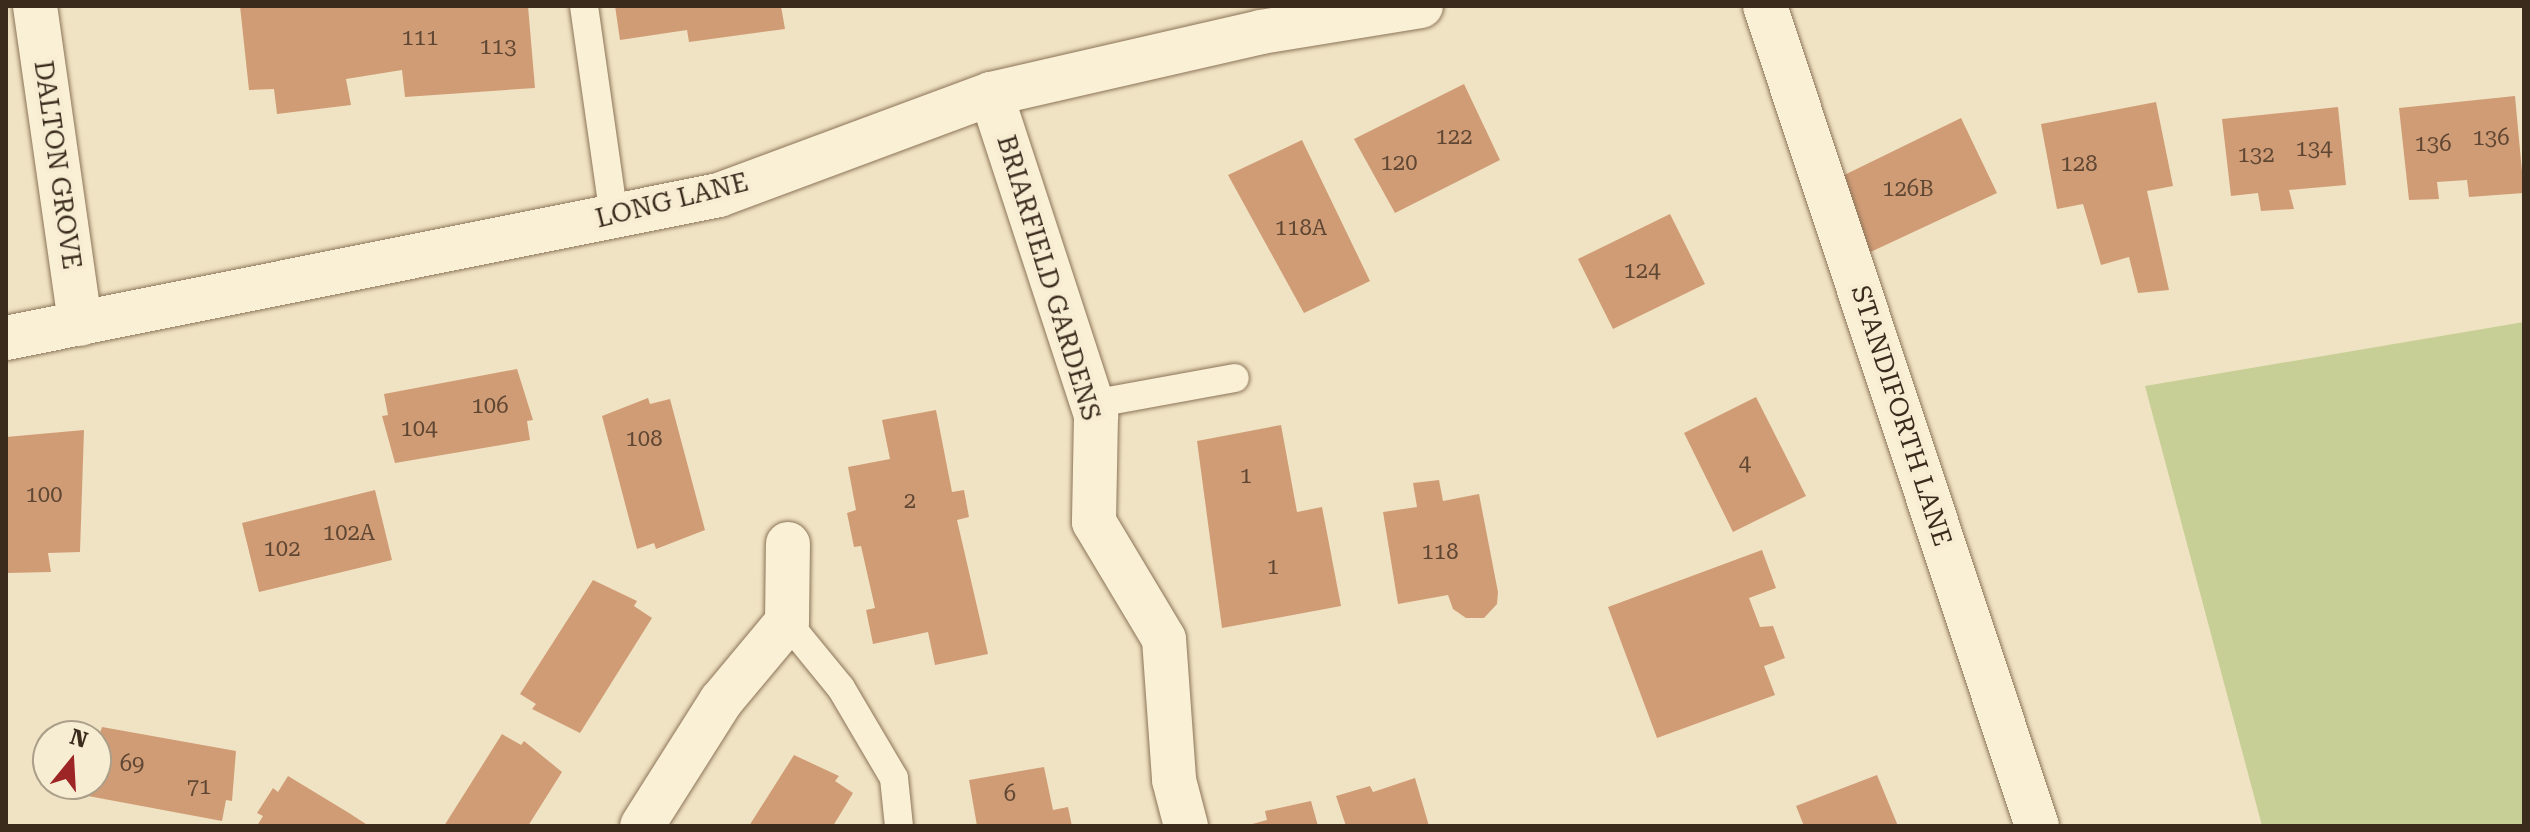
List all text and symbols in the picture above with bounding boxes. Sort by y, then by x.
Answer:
house number: 111 [402,25,438,51]
house number: 113 [480,34,516,60]
street label: DALTON GROVE [27,59,87,271]
house number: 122 [1436,124,1472,150]
house number: 136 [2473,125,2509,151]
house number: 136 [2415,131,2451,157]
street label: BRIARFIELD GARDENS [990,132,1106,424]
house number: 134 [2296,136,2332,162]
house number: 132 [2238,142,2274,168]
house number: 120 [1381,150,1417,176]
house number: 128 [2061,151,2097,177]
street label: LONG LANE [593,167,751,235]
house number: 126B [1882,176,1934,202]
house number: 118A [1275,215,1327,241]
house number: 124 [1624,258,1660,284]
street label: STANDIFORTH LANE [1844,282,1958,550]
house number: 106 [472,393,508,419]
house number: 104 [401,416,437,442]
house number: 108 [626,426,662,452]
house number: 4 [1739,451,1751,477]
house number: 1 [1240,463,1252,489]
house number: 100 [26,482,62,508]
house number: 2 [904,488,916,514]
house number: 102A [323,520,375,546]
house number: 102 [264,536,300,562]
house number: 118 [1422,539,1458,565]
house number: 1 [1267,554,1279,580]
north arrow [32,720,112,800]
text: N [67,724,91,753]
house number: 69 [120,751,144,777]
house number: 71 [187,774,211,800]
house number: 6 [1004,781,1016,807]

